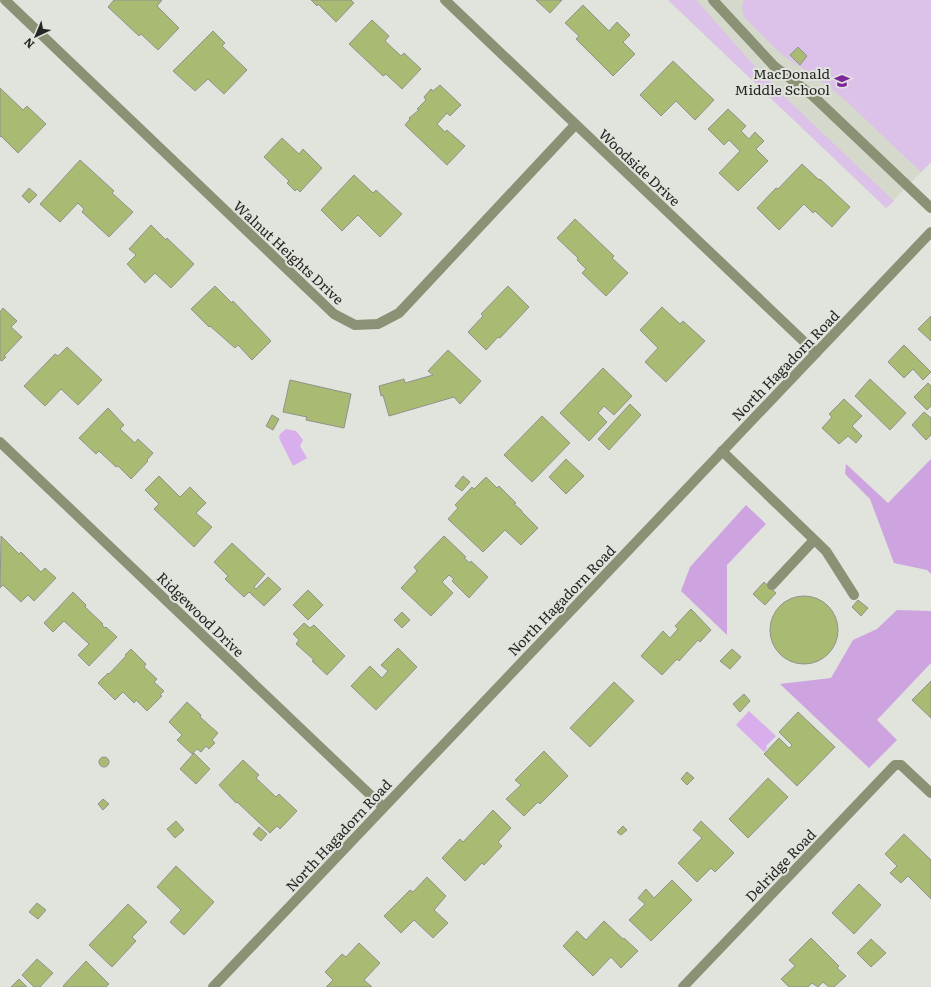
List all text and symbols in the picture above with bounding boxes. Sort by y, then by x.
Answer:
north arrow [16,16,56,56]
text: N [19,35,37,53]
place label: MacDonald Middle School [734,63,830,99]
school or university icon: MacDonald Middle School [833,72,851,90]
street label: Woodside Drive [595,124,685,210]
street label: Walnut Heights Drive [229,195,349,309]
street label: North Hagadorn Road [727,305,844,425]
street label: North Hagadorn Road [503,540,620,660]
street label: Ridgewood Drive [153,567,249,661]
street label: North Hagadorn Road [281,774,396,896]
street label: Delridge Road [740,824,820,906]

